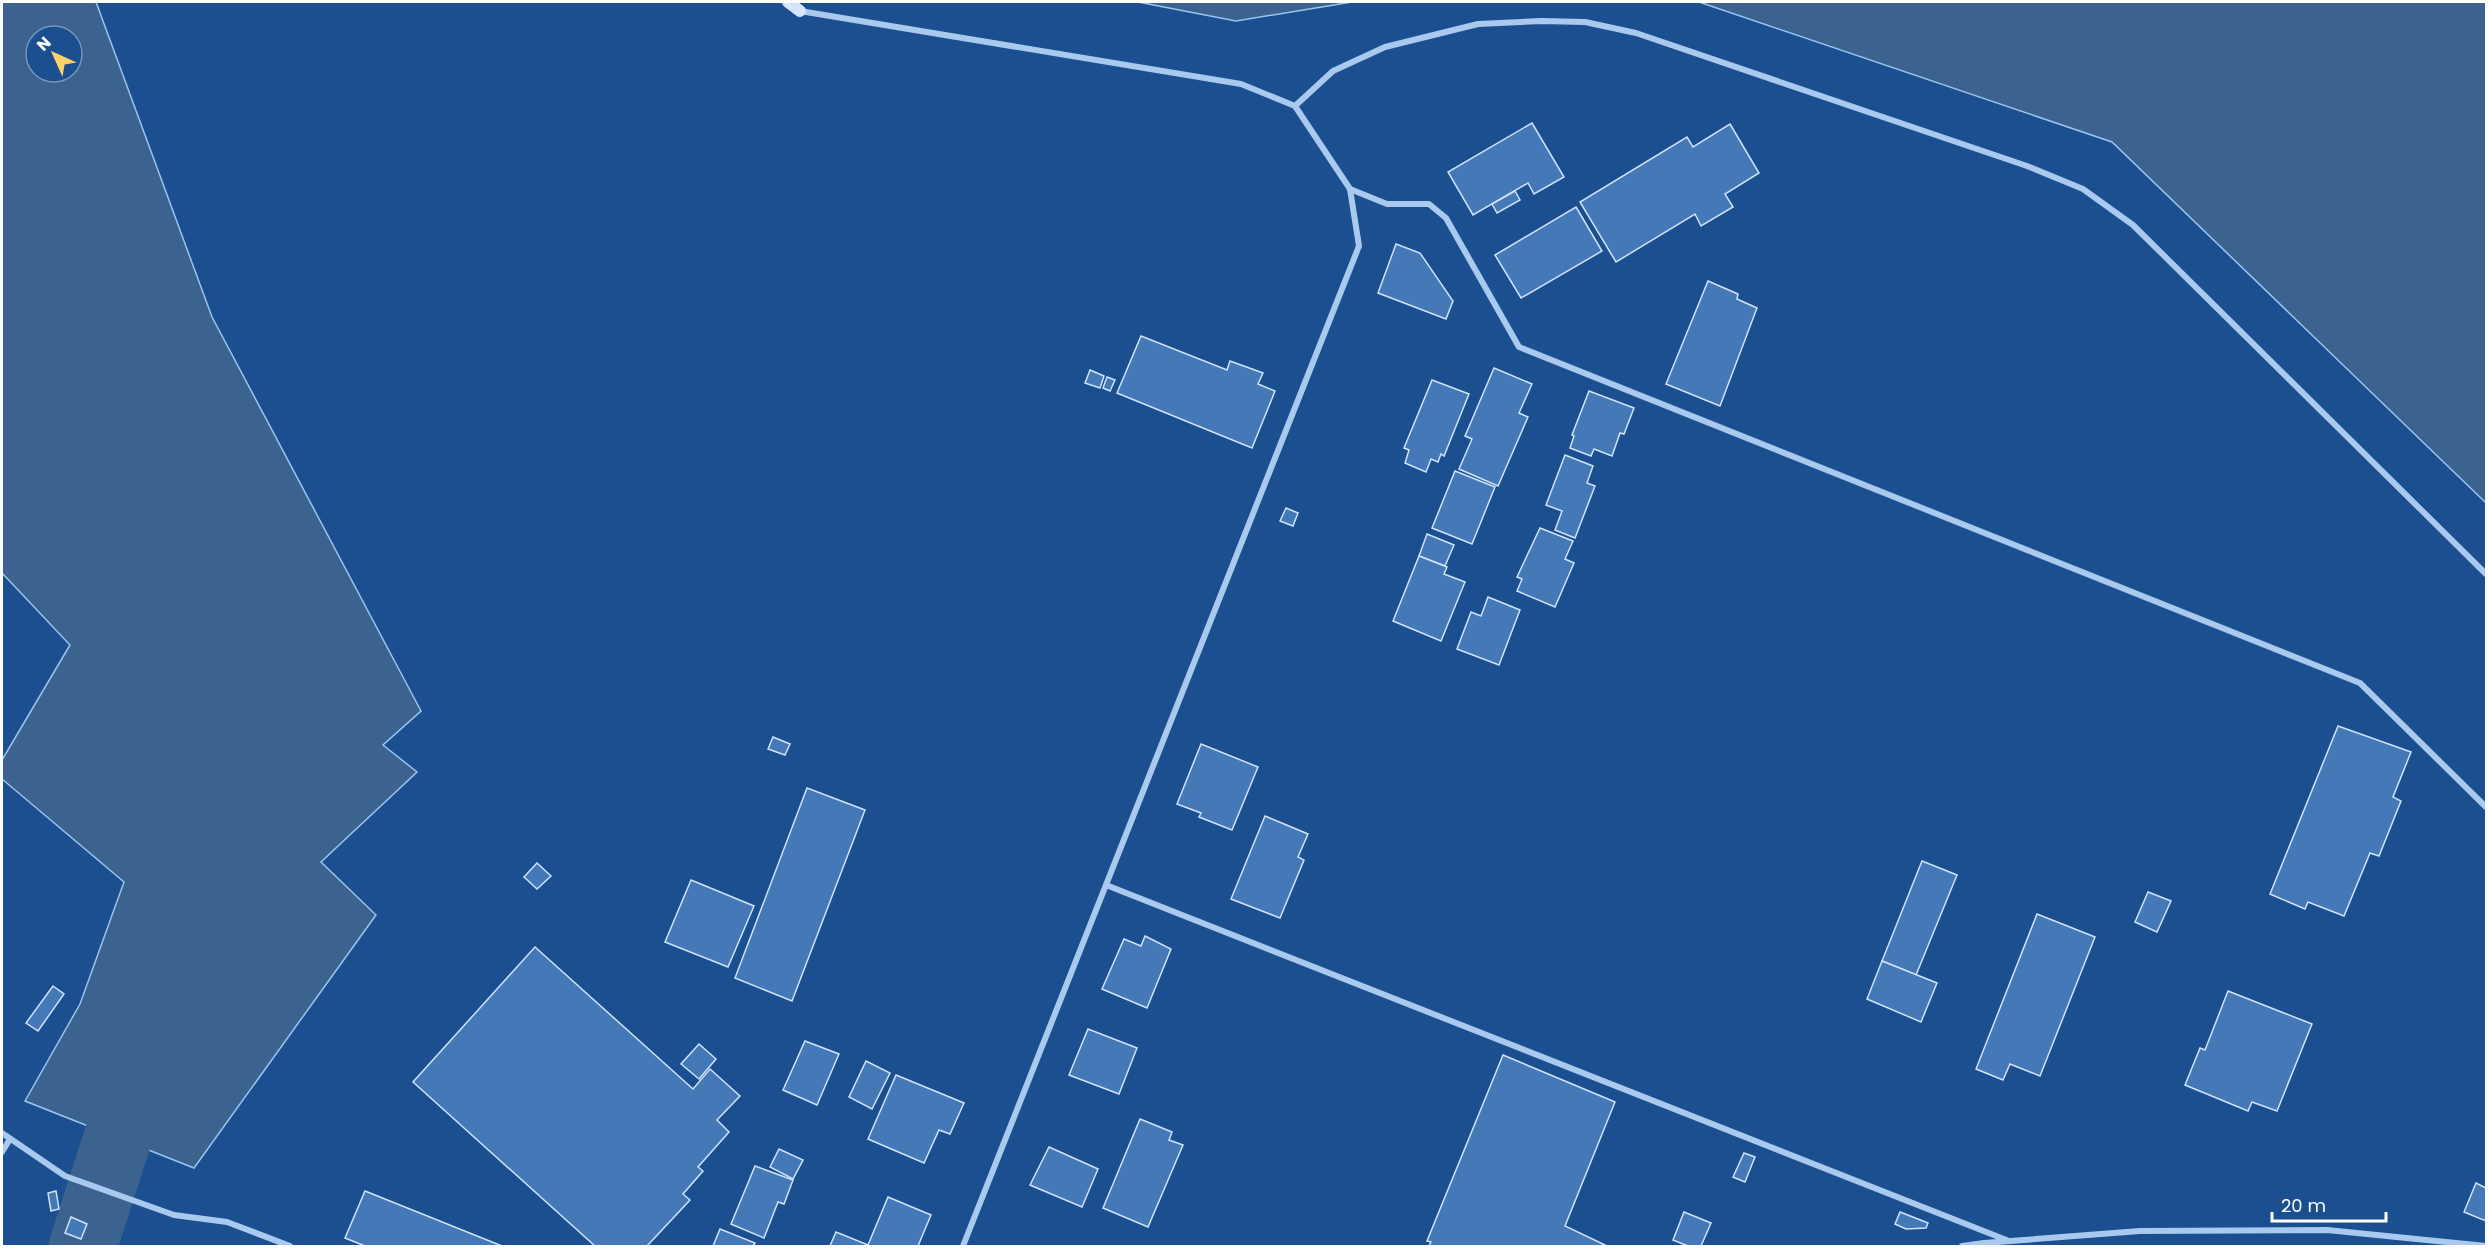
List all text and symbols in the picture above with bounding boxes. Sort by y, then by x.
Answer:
north arrow [24,24,84,84]
text: N [31,31,56,56]
scale bar [2272,1185,2386,1223]
text: 20 m [2281,1193,2326,1218]

